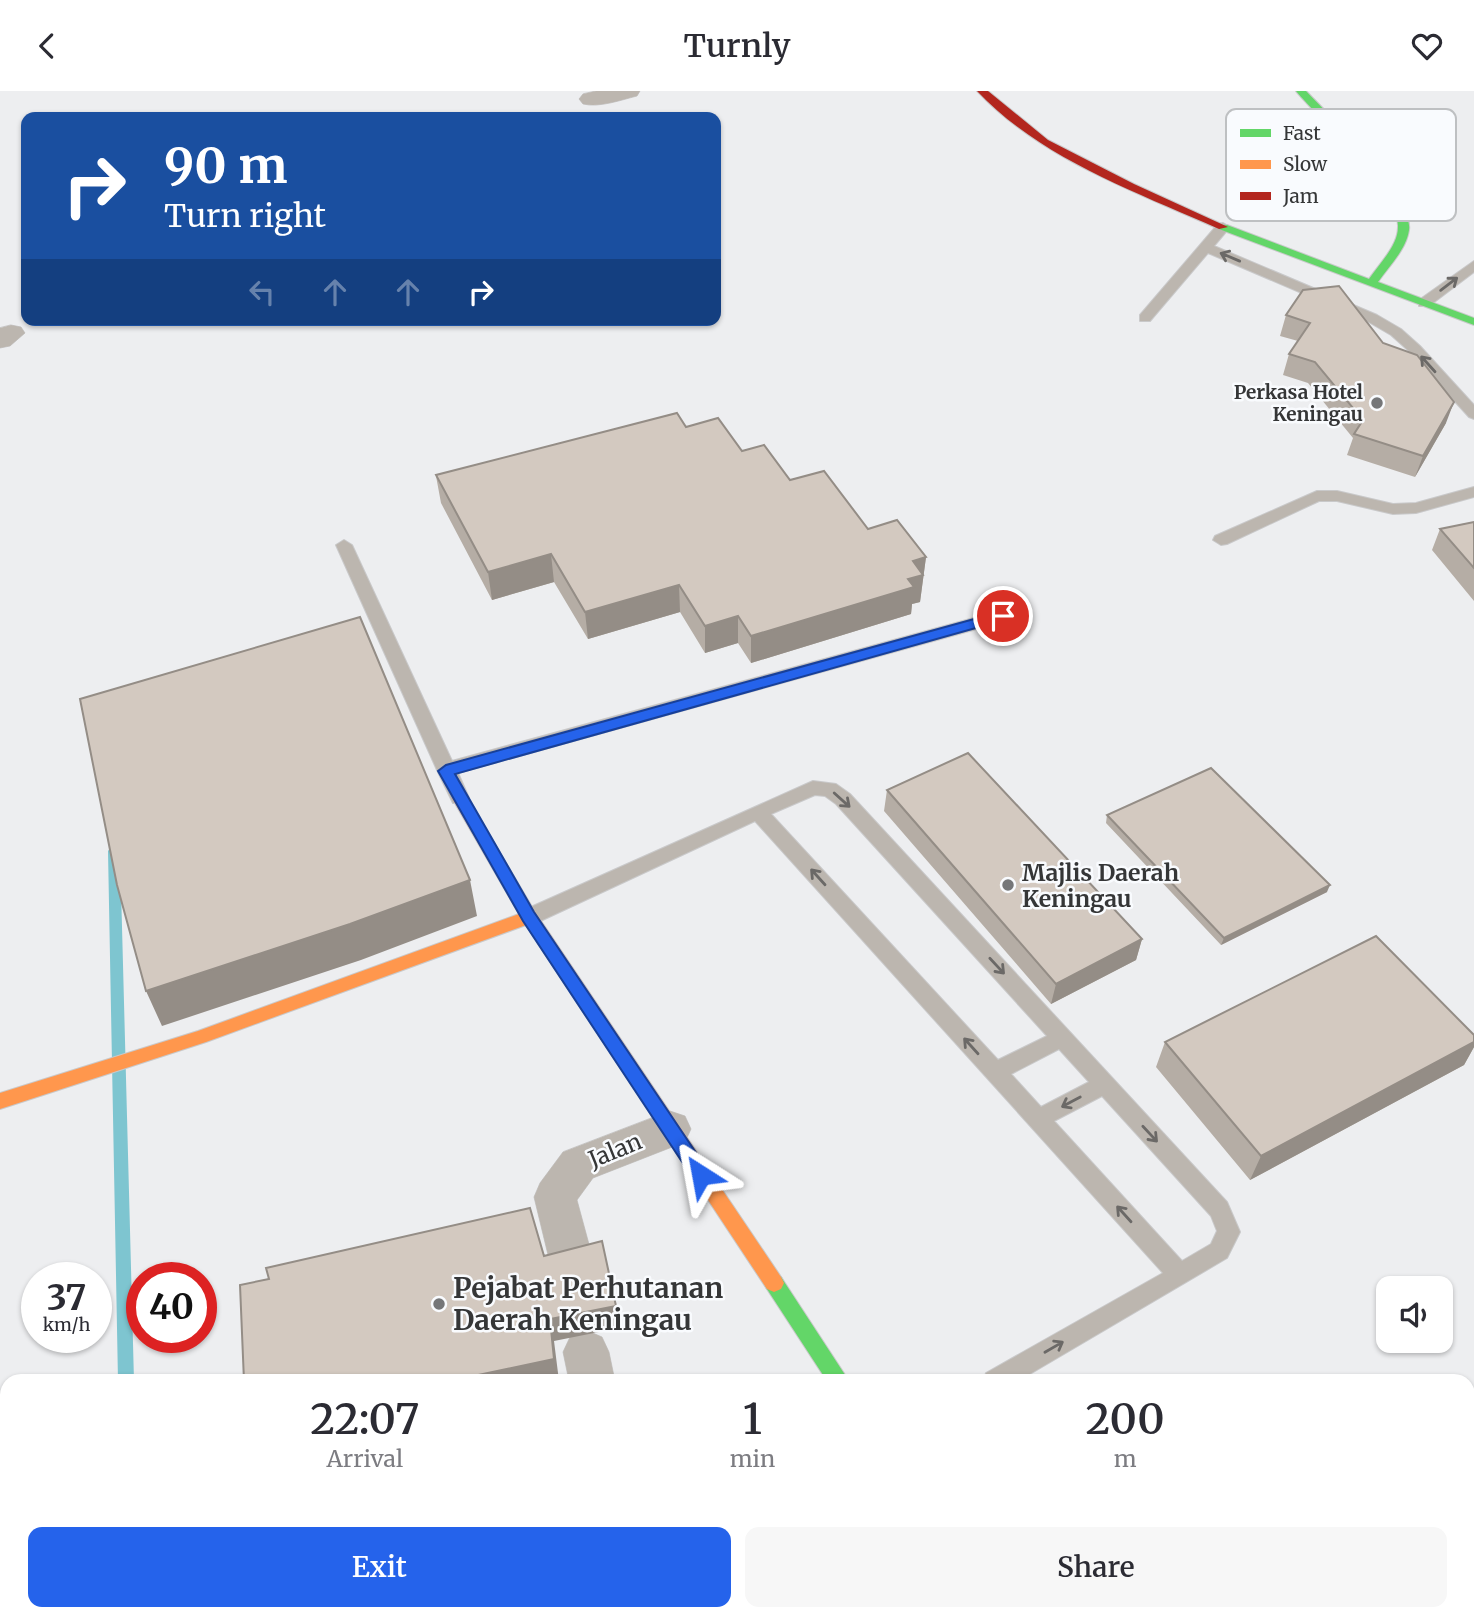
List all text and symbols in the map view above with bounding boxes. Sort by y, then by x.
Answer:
text: Turnly [684,26,790,66]
icon: back [28,27,66,65]
icon: heart [1408,27,1446,65]
legend [1226,109,1456,221]
text: Fast [1283,121,1321,145]
text: 90 m [164,135,288,196]
icon: right [49,140,140,231]
text: Slow [1283,152,1328,176]
text: Jam [1282,184,1319,208]
text: Turn right [164,196,326,236]
one-way arrow [1220,250,1241,263]
icon: left [243,273,281,311]
icon: ahead [316,273,354,311]
icon: ahead [389,273,427,311]
icon: right [462,273,500,311]
one-way arrow [1439,276,1458,291]
one-way arrow [1420,355,1436,373]
place label: Perkasa Hotel Keningau [1234,380,1363,426]
marker: Perkasa Hotel Keningau [1369,395,1385,411]
pin [973,586,1033,646]
icon: arrive [984,597,1022,635]
one-way arrow [833,792,851,808]
place label: Majlis Daerah Keningau [1022,858,1179,913]
one-way arrow [810,869,826,887]
marker: Majlis Daerah Keningau [1000,877,1016,893]
one-way arrow [988,957,1005,974]
one-way arrow [963,1037,979,1055]
one-way arrow [1061,1095,1082,1109]
one-way arrow [1142,1125,1159,1142]
street label: Jalan [583,1126,646,1174]
position arrow [664,1138,738,1212]
one-way arrow [1116,1205,1132,1223]
speed limit sign: 40 [126,1262,217,1353]
place label: Pejabat Perhutanan Daerah Keningau [453,1270,723,1338]
text: 37 [47,1276,86,1320]
map controls [1376,1276,1453,1353]
button: sound [1376,1276,1453,1353]
marker: Pejabat Perhutanan Daerah Keningau [431,1296,447,1312]
text: km/h [43,1313,90,1336]
one-way arrow [1044,1340,1064,1354]
text: 22:07 [310,1393,419,1445]
text: 1 [743,1393,762,1445]
text: 200 [1086,1393,1165,1445]
text: Arrival [326,1444,403,1473]
text: min [730,1444,775,1473]
text: m [1114,1444,1137,1473]
button: Exit [28,1527,731,1607]
button: Share [745,1527,1447,1607]

